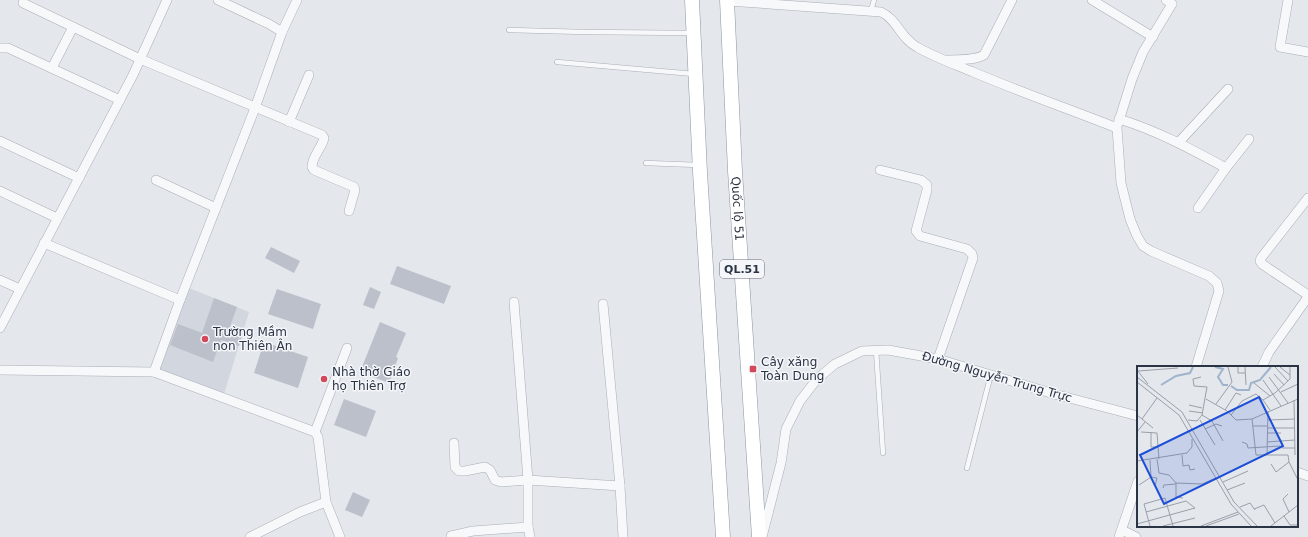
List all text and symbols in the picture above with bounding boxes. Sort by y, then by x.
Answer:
street label: Quốc lộ 51 [728,176,747,241]
road number: QL.51 [720,260,764,278]
place label: Trường Mầm non Thiên Ân [212,325,292,353]
marker: Trường Mầm non Thiên Ân [200,334,210,344]
street label: Đường Nguyễn Trung Trực [920,349,1074,405]
place label: Cây xăng Toàn Dung [760,355,824,383]
marker: Cây xăng Toàn Dung [748,364,758,374]
place label: Nhà thờ Giáo họ Thiên Trợ [332,365,411,393]
inset map [1137,366,1298,527]
marker: Nhà thờ Giáo họ Thiên Trợ [319,374,329,384]

